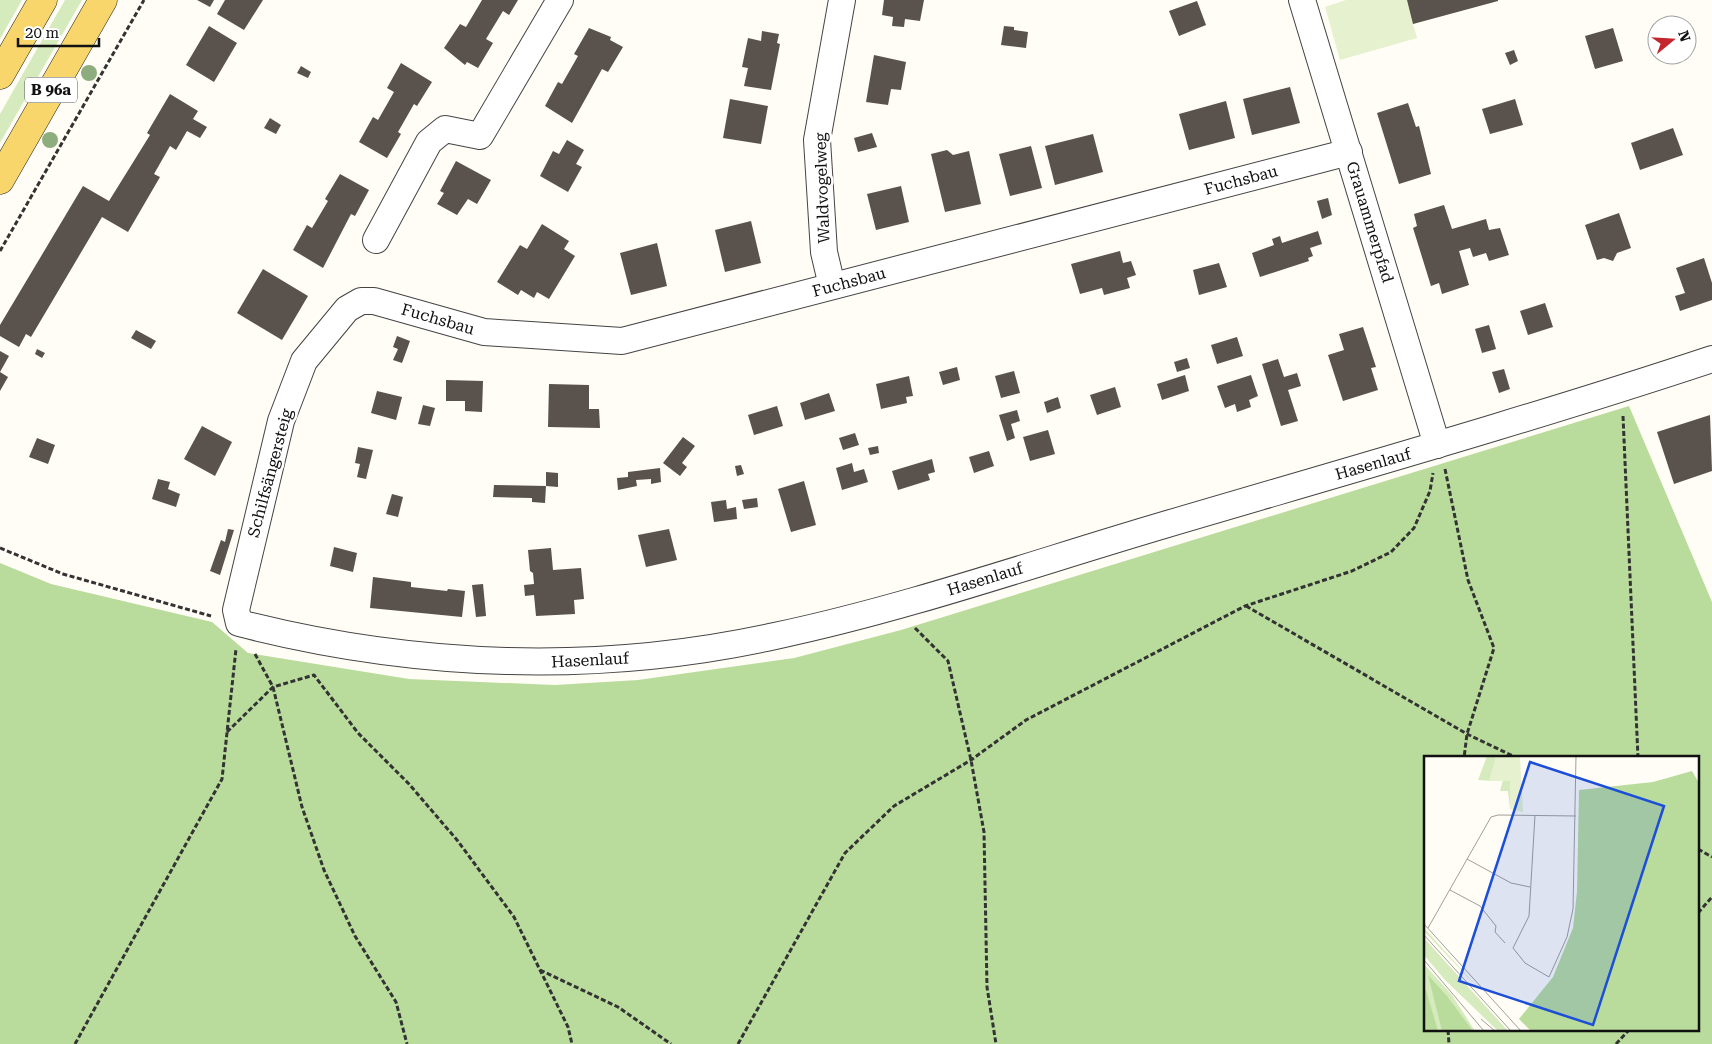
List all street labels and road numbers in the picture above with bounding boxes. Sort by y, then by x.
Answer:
road number: B 96a [25,78,77,102]
street label: Waldvogelweg [811,131,833,244]
street label: Grauammerpfad [1343,159,1397,285]
street label: Fuchsbau [1202,161,1280,199]
street label: Fuchsbau [810,263,888,301]
street label: Fuchsbau [399,300,477,338]
street label: Schilfsängersteig [244,406,297,539]
street label: Hasenlauf [1333,444,1414,484]
street label: Hasenlauf [945,558,1026,599]
street label: Hasenlauf [551,648,630,672]

